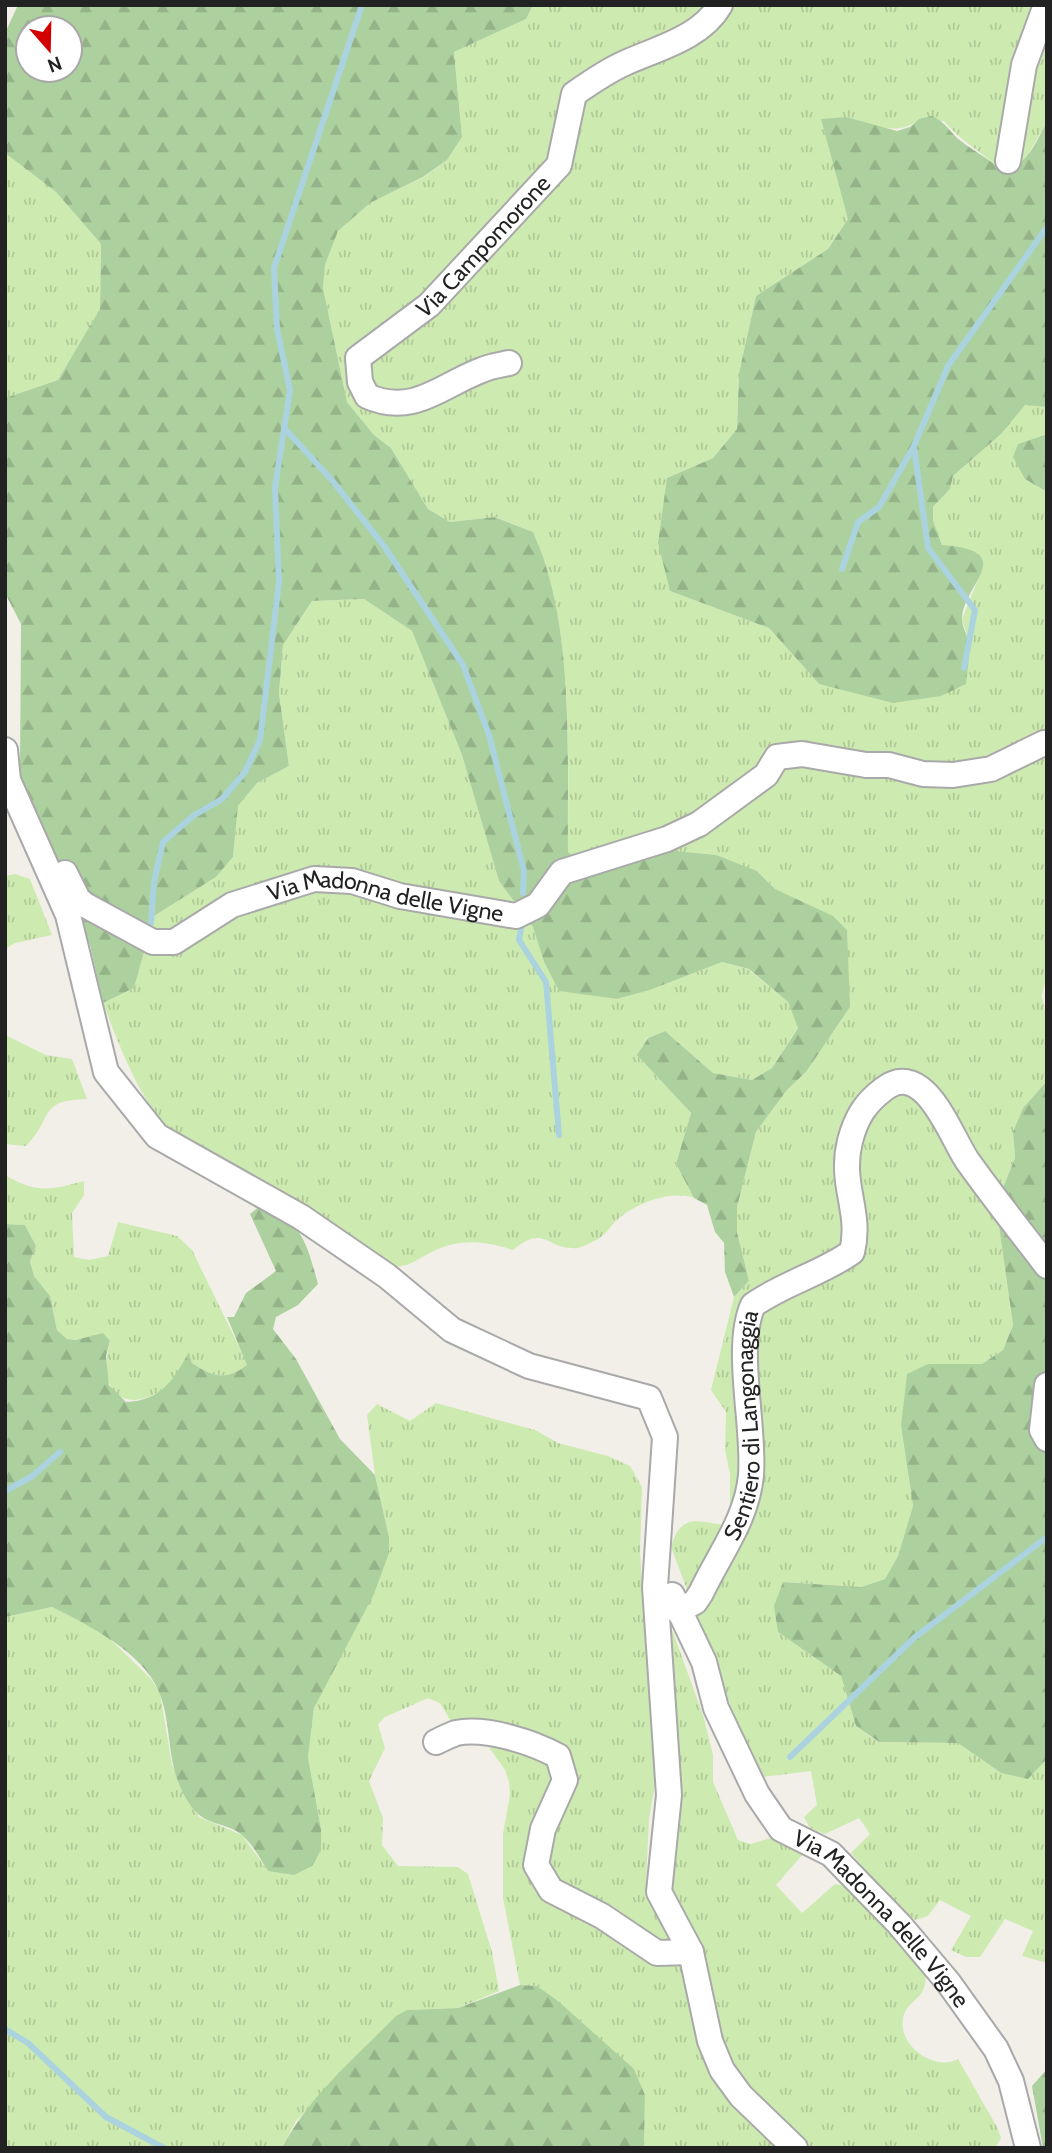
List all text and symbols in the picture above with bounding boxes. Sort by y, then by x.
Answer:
north arrow [14,14,84,84]
text: N [44,51,65,78]
street label: Via Campomorone [411,169,556,324]
street label: Via Madonna delle Vigne [264,864,506,928]
street label: Sentiero di Langonaggia [718,1307,766,1545]
street label: Via Madonna delle Vigne [789,1824,976,2013]

